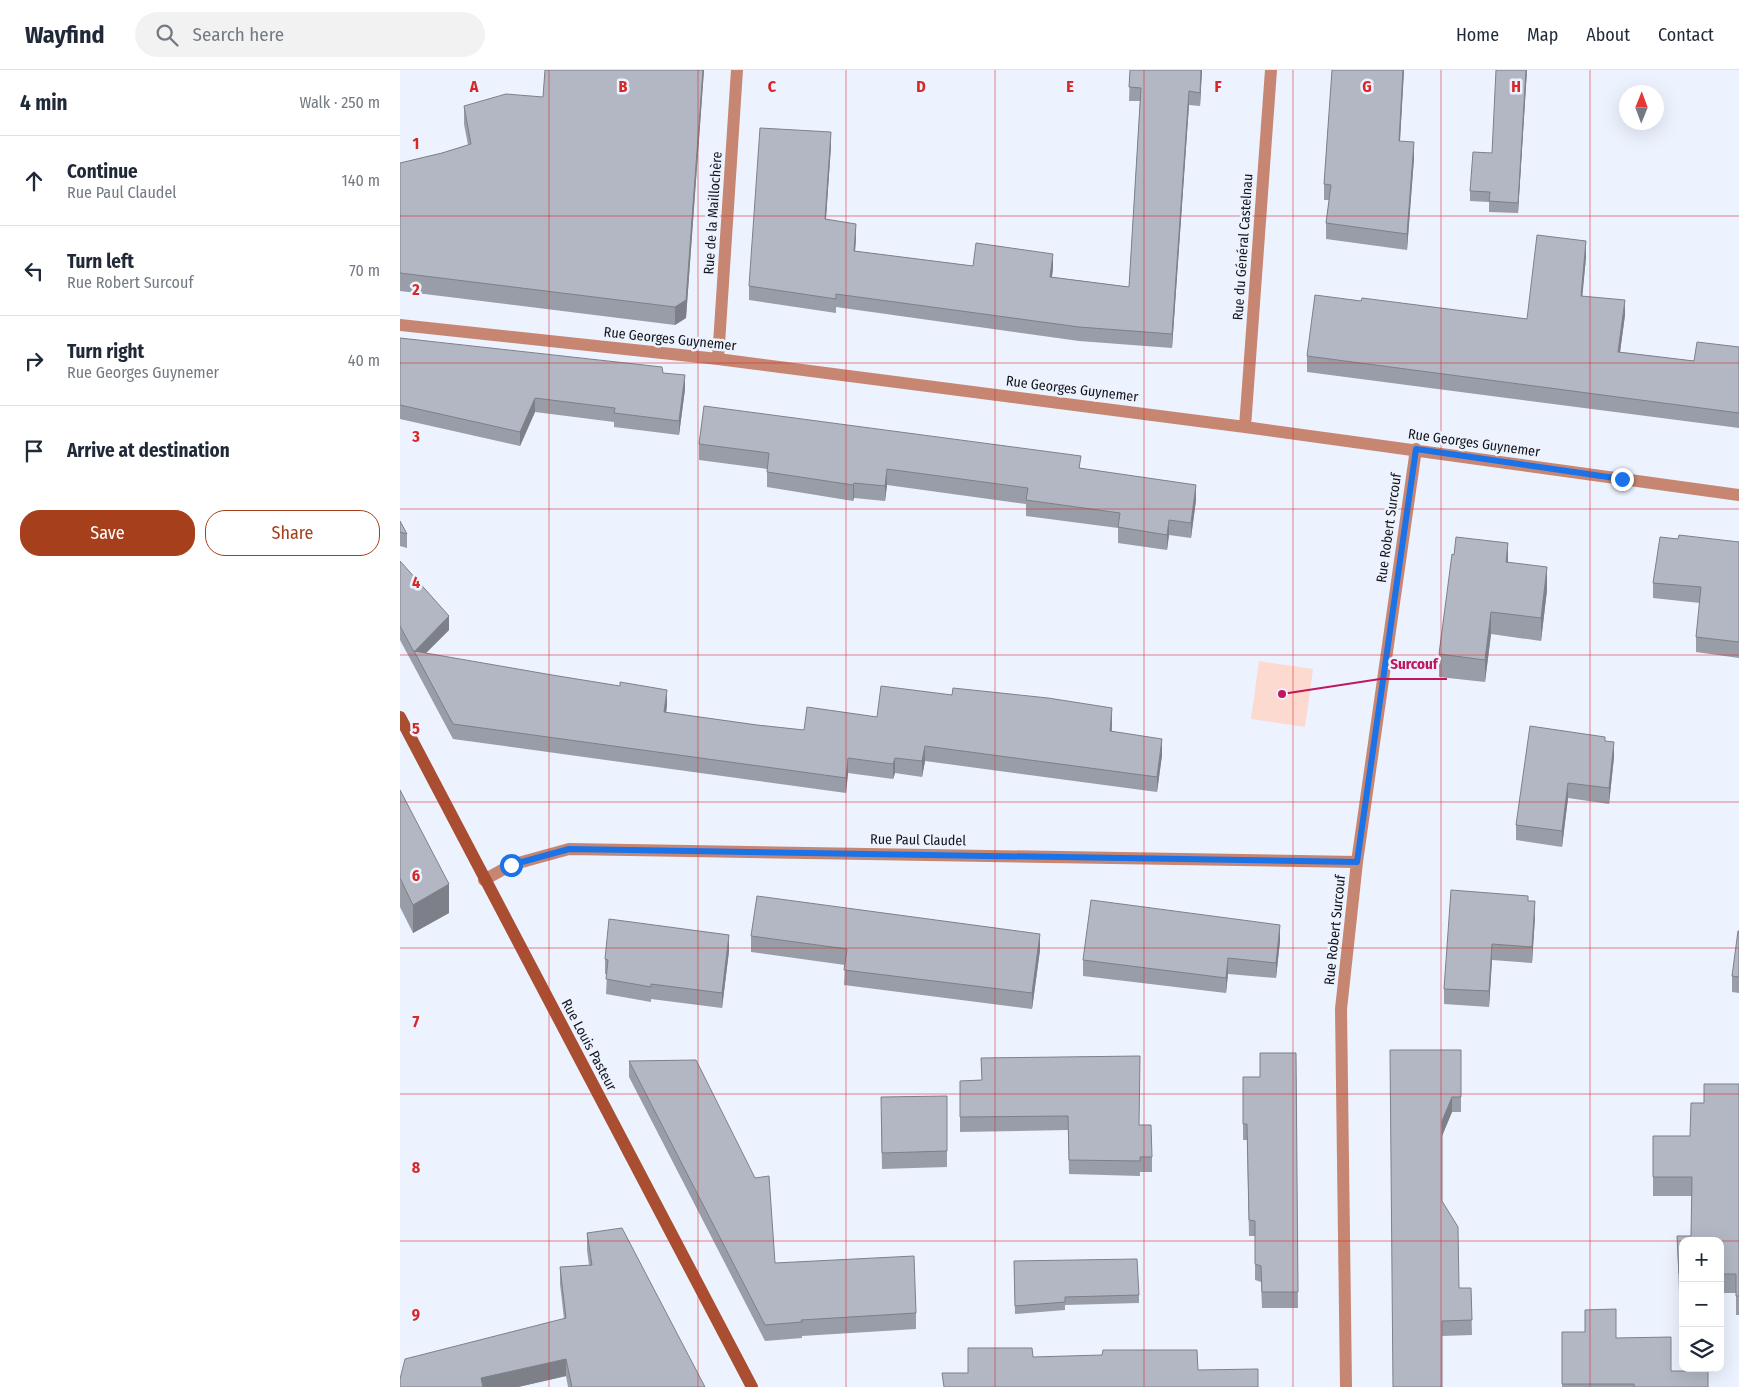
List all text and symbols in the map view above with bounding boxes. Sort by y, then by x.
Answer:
search box [135,12,485,57]
text: Wayfind [25,21,105,49]
icon: search [153,21,181,49]
text: Search here [193,23,284,46]
text: Home [1456,24,1499,46]
text: Map [1527,24,1558,46]
text: About [1586,24,1630,46]
text: Contact [1658,24,1714,46]
text: A [469,77,479,96]
text: B [619,77,628,96]
text: C [768,77,777,96]
text: D [916,77,926,96]
text: E [1066,77,1074,96]
text: F [1214,77,1222,96]
text: G [1362,77,1372,96]
text: H [1511,77,1521,96]
north arrow [1619,85,1664,130]
text: 4 min [20,90,68,116]
text: Walk · 250 m [299,93,380,112]
text: 1 [413,134,419,153]
street label: Rue de la Maillochère [700,151,726,275]
text: Continue [67,160,138,183]
icon: ahead [20,167,48,195]
text: 140 m [342,171,380,190]
street label: Rue du Général Castelnau [1229,173,1257,321]
text: Rue Paul Claudel [67,183,177,202]
text: Turn left [67,250,134,273]
icon: left [20,257,48,285]
text: 70 m [349,261,380,280]
text: Rue Robert Surcouf [67,273,193,292]
text: 2 [411,280,420,299]
street label: Rue Georges Guynemer [603,324,737,354]
text: Turn right [67,340,144,363]
icon: right [20,347,48,375]
text: 40 m [348,351,380,370]
text: Rue Georges Guynemer [67,363,219,382]
street label: Rue Georges Guynemer [1005,372,1139,406]
street label: Rue Georges Guynemer [1407,425,1541,461]
text: 3 [411,427,420,446]
icon: arrive [20,437,48,465]
text: Arrive at destination [67,439,230,462]
route end [1611,468,1634,491]
street label: Rue Robert Surcouf [1373,470,1405,584]
button: Save [20,510,195,556]
button: Share [205,510,380,556]
text: 4 [412,573,420,592]
callout: Surcouf [1380,649,1447,679]
text: Surcouf [1390,655,1439,673]
text: 5 [412,719,420,738]
street label: Rue Paul Claudel [870,831,966,849]
route start [500,854,523,877]
text: 6 [412,866,420,885]
street label: Rue Robert Surcouf [1321,872,1349,986]
street label: Rue Louis Pasteur [558,996,620,1094]
text: 7 [413,1012,420,1031]
text: 8 [412,1158,421,1177]
map controls [1679,1237,1724,1372]
button: + [1679,1237,1724,1282]
button: − [1679,1282,1724,1327]
text: 9 [412,1305,420,1324]
button: layers [1679,1327,1724,1372]

